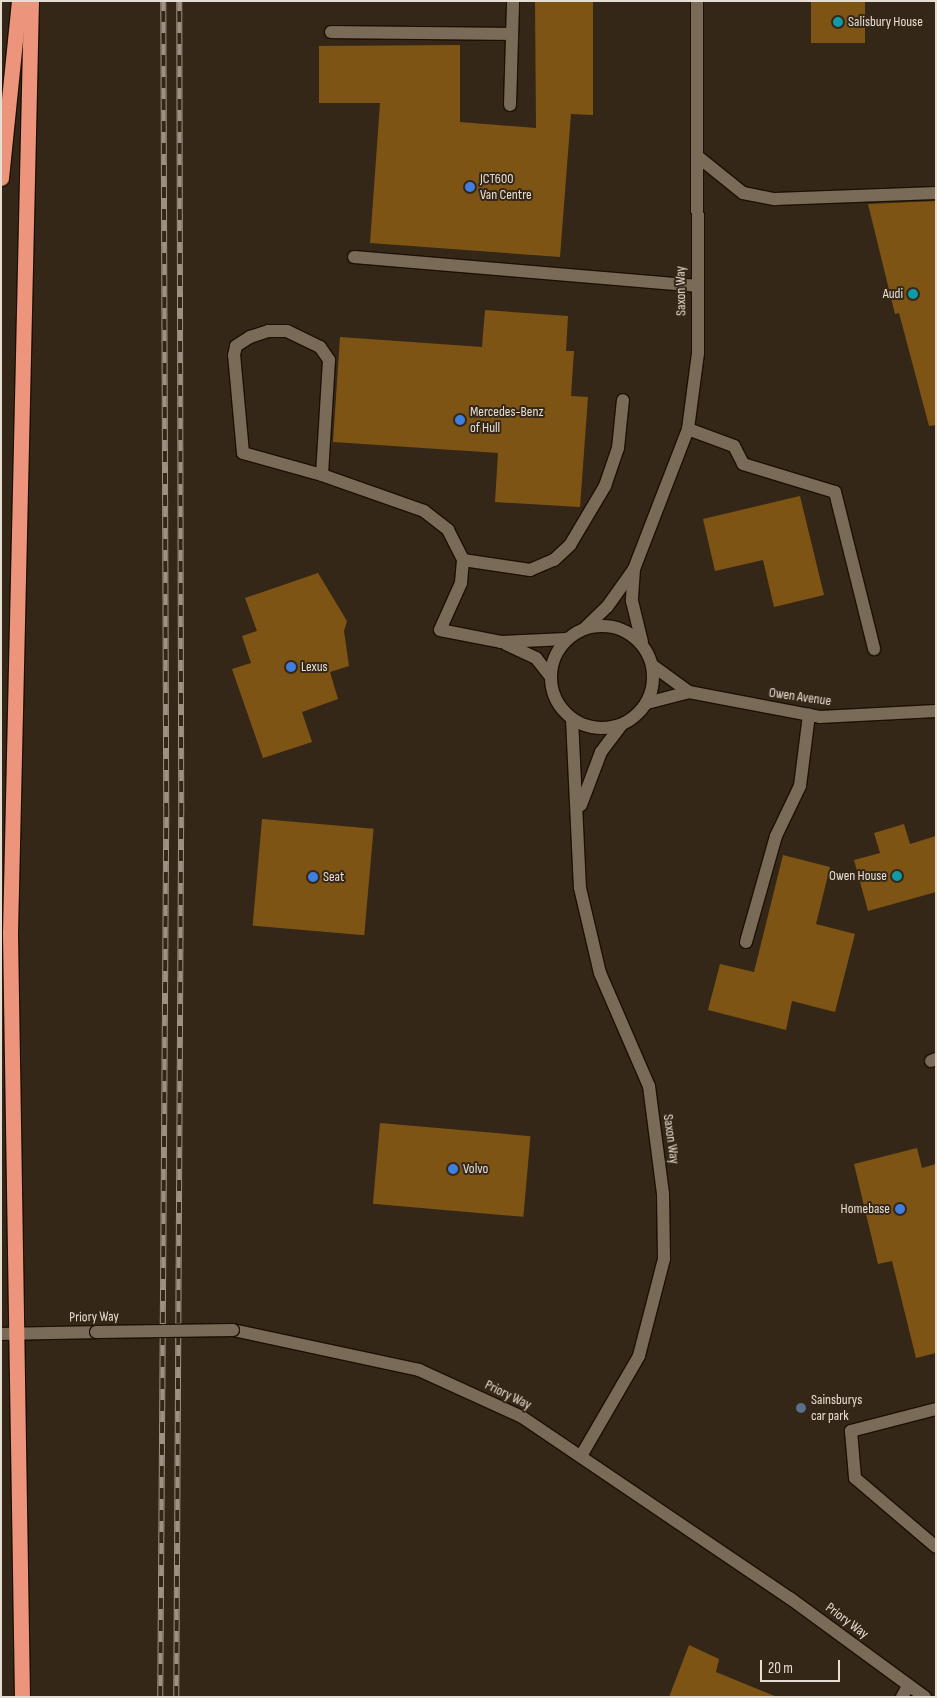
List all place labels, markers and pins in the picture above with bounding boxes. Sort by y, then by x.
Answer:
place label: Salisbury House [848,14,923,30]
marker: Salisbury House [832,16,844,28]
place label: JCT600 Van Centre [480,171,532,203]
marker: JCT600 Van Centre [464,181,476,193]
place label: Audi [883,286,903,302]
marker: Audi [907,288,919,300]
place label: Mercedes-Benz of Hull [470,404,543,437]
marker: Mercedes-Benz of Hull [454,414,466,426]
place label: Lexus [301,659,328,675]
marker: Lexus [285,661,297,673]
place label: Owen House [829,868,887,884]
place label: Seat [323,869,344,885]
marker: Owen House [891,870,903,882]
marker: Seat [307,871,319,883]
place label: Volvo [463,1161,488,1177]
marker: Volvo [447,1163,459,1175]
place label: Homebase [841,1201,890,1217]
marker: Homebase [894,1203,906,1215]
place label: Sainsburys car park [811,1392,862,1424]
marker: Sainsburys car park [795,1402,807,1414]

